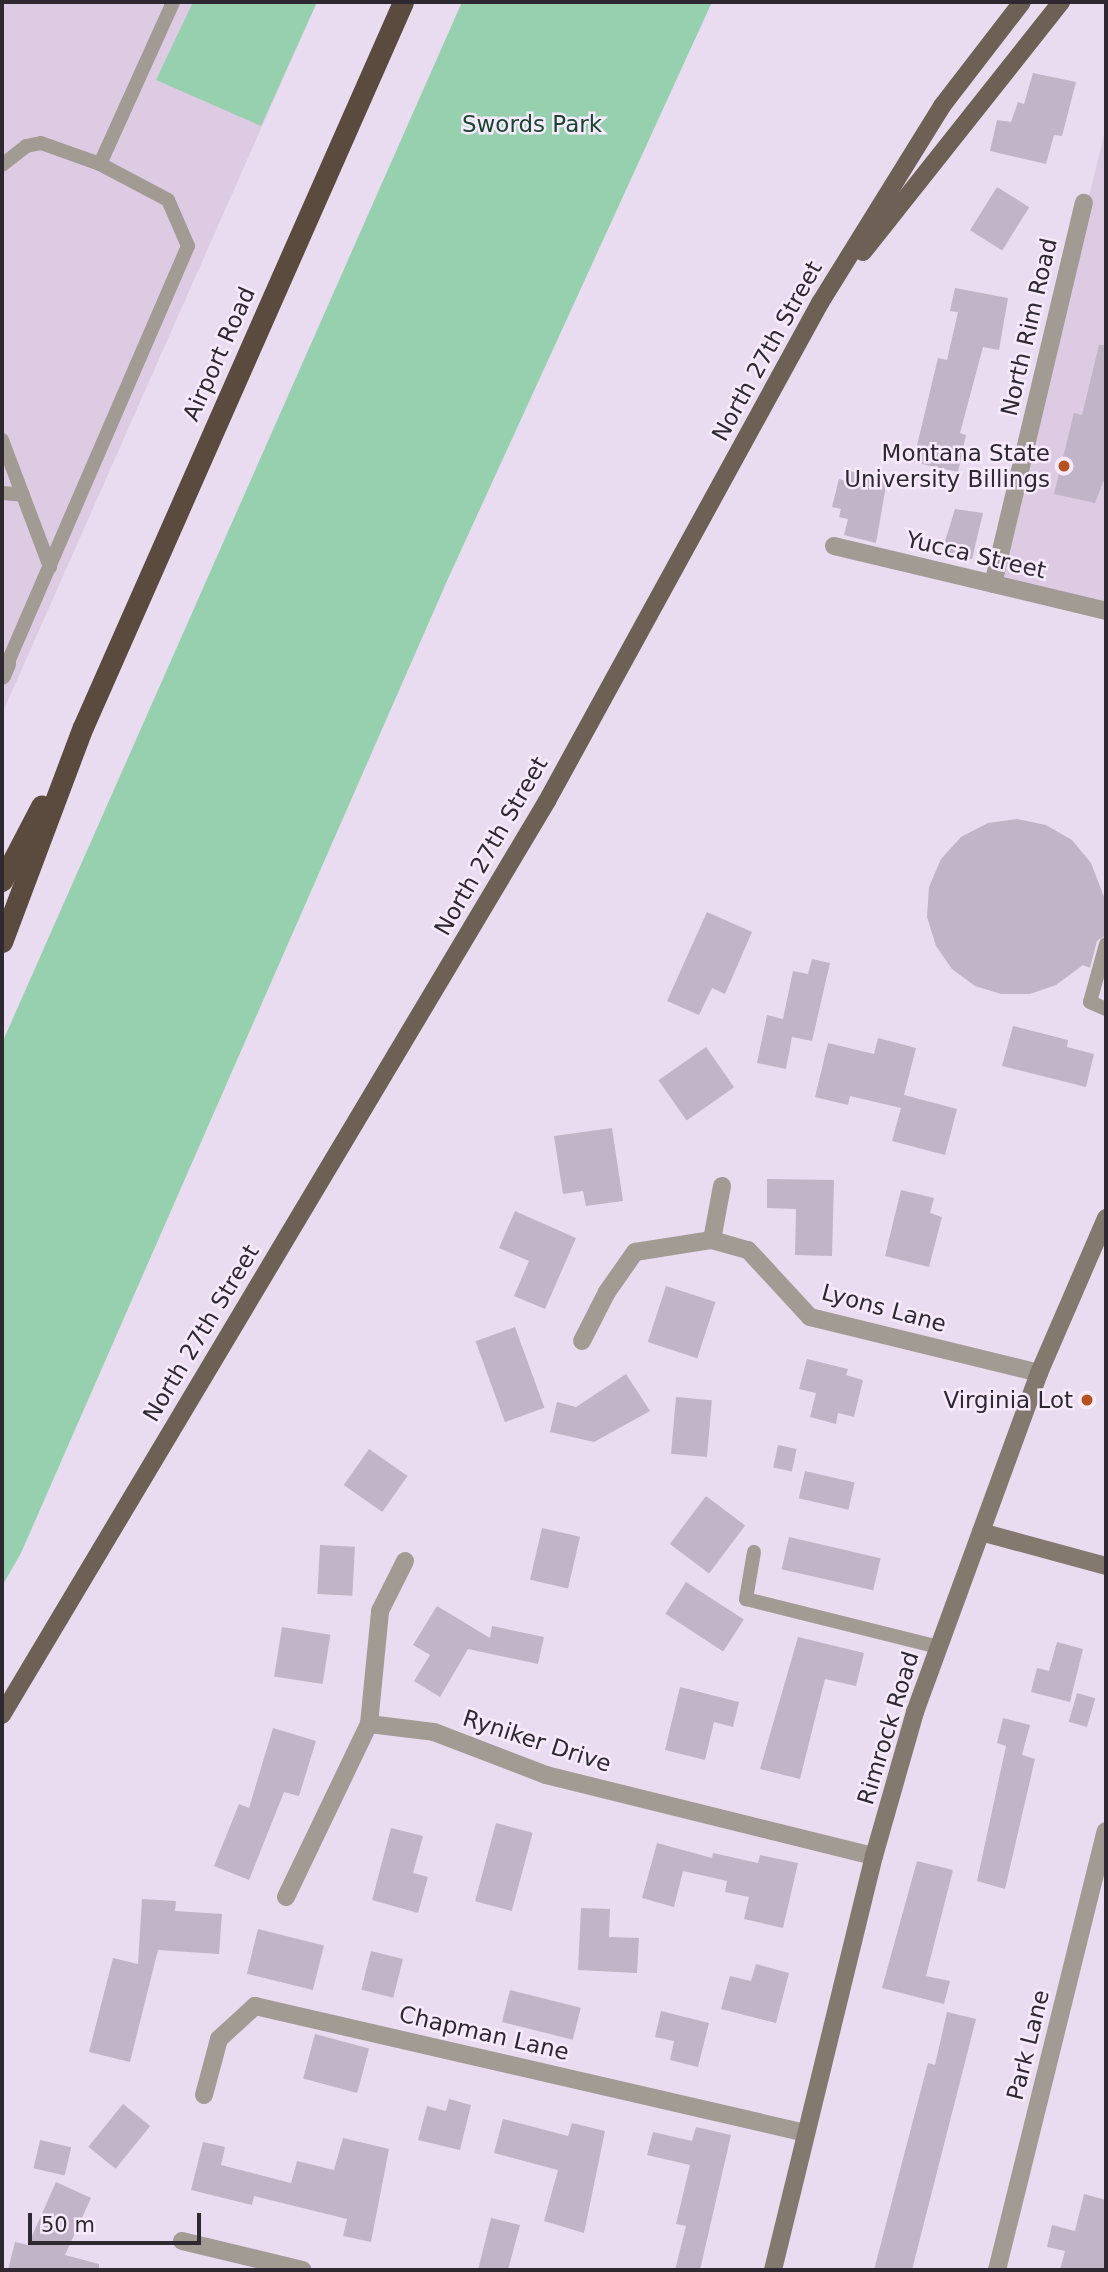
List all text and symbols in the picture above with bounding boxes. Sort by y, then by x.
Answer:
park label: Swords Park [462,110,602,138]
street label: North Rim Road [995,236,1063,418]
street label: North 27th Street [706,256,828,446]
street label: Airport Road [177,283,261,425]
place label: Montana State University Billings [844,439,1050,493]
marker: Montana State University Billings [1056,458,1072,474]
street label: Yucca Street [903,526,1049,584]
street label: North 27th Street [429,752,553,940]
street label: North 27th Street [137,1239,265,1427]
street label: Lyons Lane [819,1278,949,1338]
place label: Virginia Lot [943,1386,1073,1414]
marker: Virginia Lot [1079,1392,1095,1408]
street label: Rimrock Road [852,1648,924,1808]
street label: Ryniker Drive [459,1704,615,1778]
street label: Park Lane [1001,1987,1055,2103]
street label: Chapman Lane [396,2000,572,2066]
scale bar [32,2198,205,2242]
text: 50 m [41,2213,95,2237]

